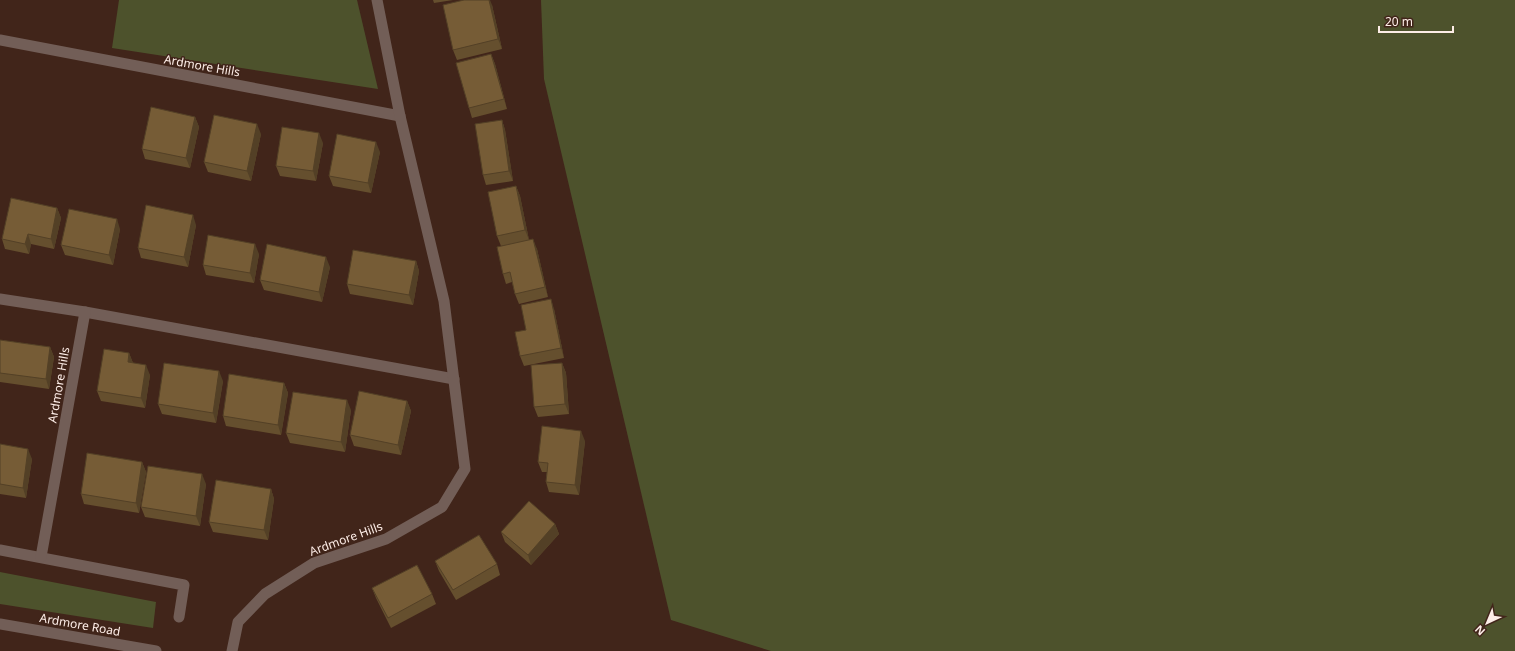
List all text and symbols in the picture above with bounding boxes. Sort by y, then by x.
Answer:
scale bar [1379,8,1453,34]
text: 20 m [1385,13,1413,30]
street label: Ardmore Hills [163,50,242,81]
street label: Ardmore Hills [43,345,74,424]
street label: Ardmore Hills [307,517,385,560]
north arrow [1467,603,1507,643]
street label: Ardmore Road [38,609,122,640]
text: N [1471,622,1488,639]

